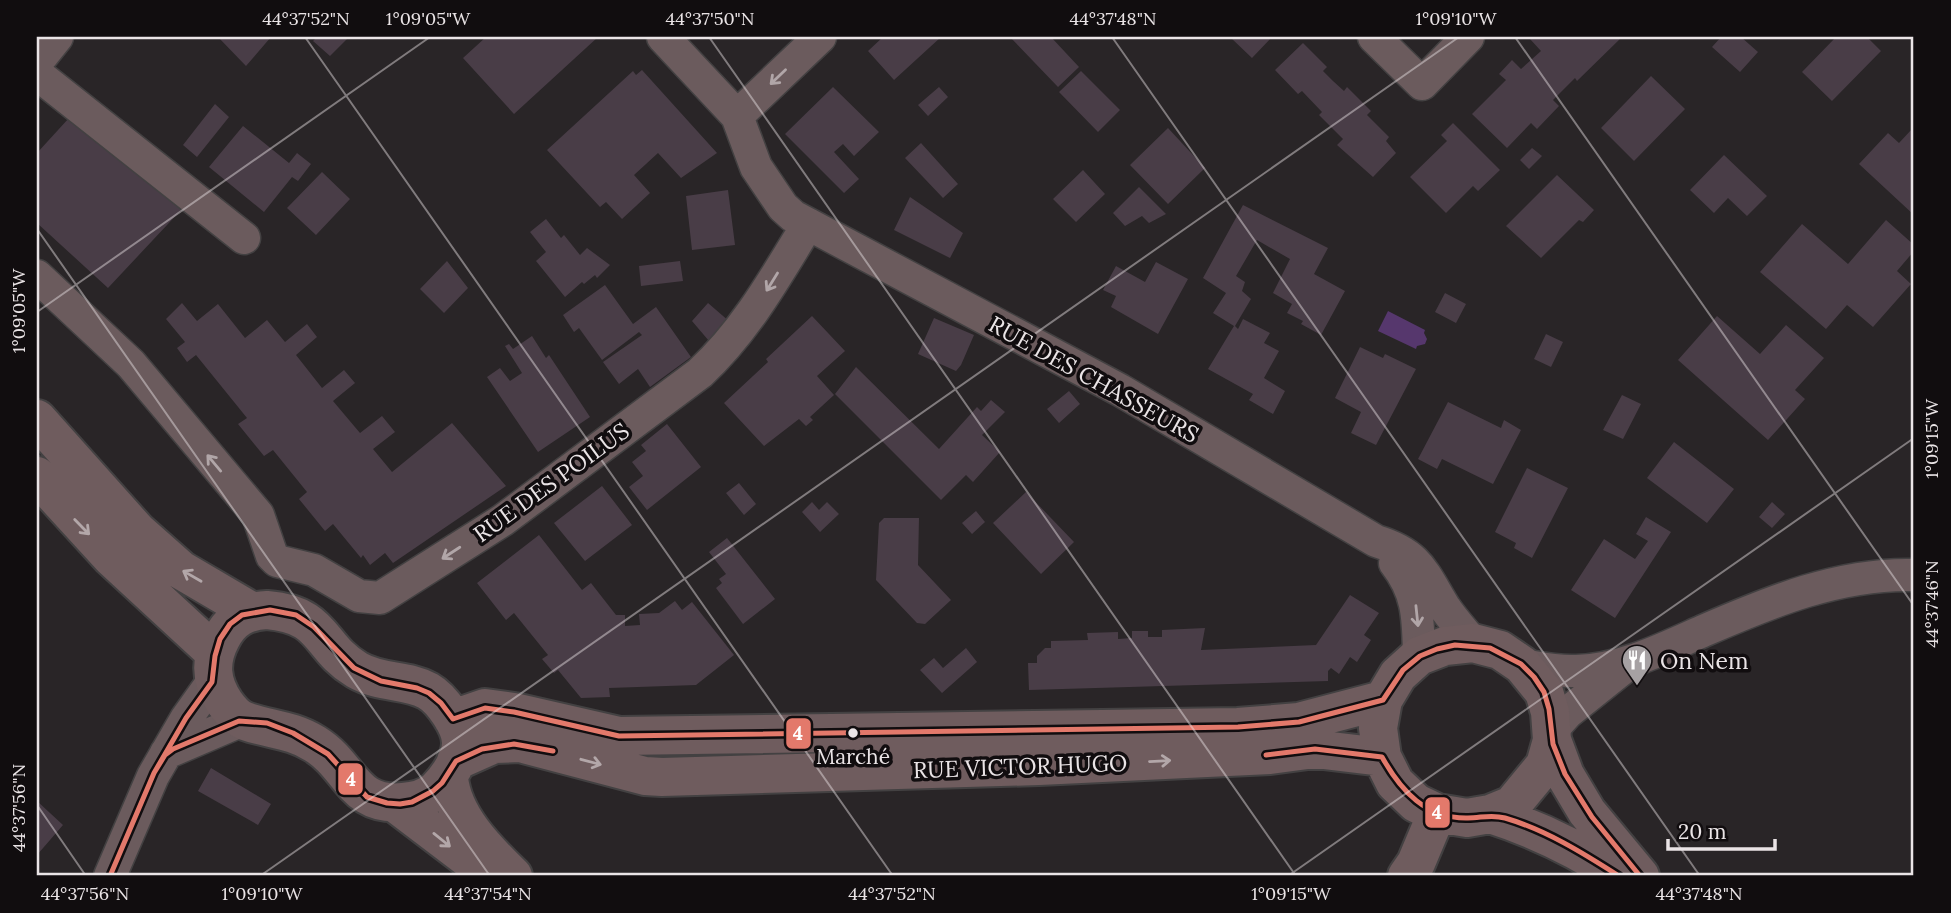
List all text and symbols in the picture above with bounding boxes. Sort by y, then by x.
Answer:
text: 44°37'52"N [262,7,350,30]
text: 1°09'05"W [386,7,471,30]
text: 44°37'50"N [665,7,755,30]
text: 44°37'48"N [1069,7,1157,30]
text: 1°09'10"W [1415,7,1498,30]
one-way arrow [770,68,787,85]
text: 1°09'05"W [7,268,30,353]
one-way arrow [765,272,779,292]
street label: RUE DES CHASSEURS [984,309,1204,449]
text: 1°09'15"W [1920,398,1943,479]
street label: RUE DES POILUS [468,416,634,548]
one-way arrow [206,454,222,472]
one-way arrow [74,518,91,535]
one-way arrow [442,547,462,561]
text: 44°37'46"N [1920,560,1943,648]
one-way arrow [183,569,203,583]
one-way arrow [1411,605,1424,627]
restaurant icon: On Nem [1620,643,1654,687]
place label: On Nem [1660,646,1749,675]
line badge: 4 [785,717,812,750]
text: 4 [793,721,803,745]
marker: Marché [846,726,860,740]
place label: Marché [816,743,890,770]
street label: RUE VICTOR HUGO [912,748,1128,784]
one-way arrow [1148,754,1171,767]
one-way arrow [580,756,602,769]
line badge: 4 [337,762,364,796]
text: 44°37'56"N [7,764,30,852]
text: 4 [346,767,356,791]
line badge: 4 [1424,796,1451,829]
text: 4 [1432,800,1442,824]
scale bar [1668,808,1774,852]
text: 20 m [1678,818,1727,845]
one-way arrow [433,833,451,848]
text: 44°37'56"N [41,882,129,905]
text: 1°09'10"W [221,882,304,905]
text: 44°37'54"N [444,882,532,905]
text: 44°37'52"N [848,882,936,905]
text: 1°09'15"W [1251,882,1332,905]
text: 44°37'48"N [1655,882,1743,905]

